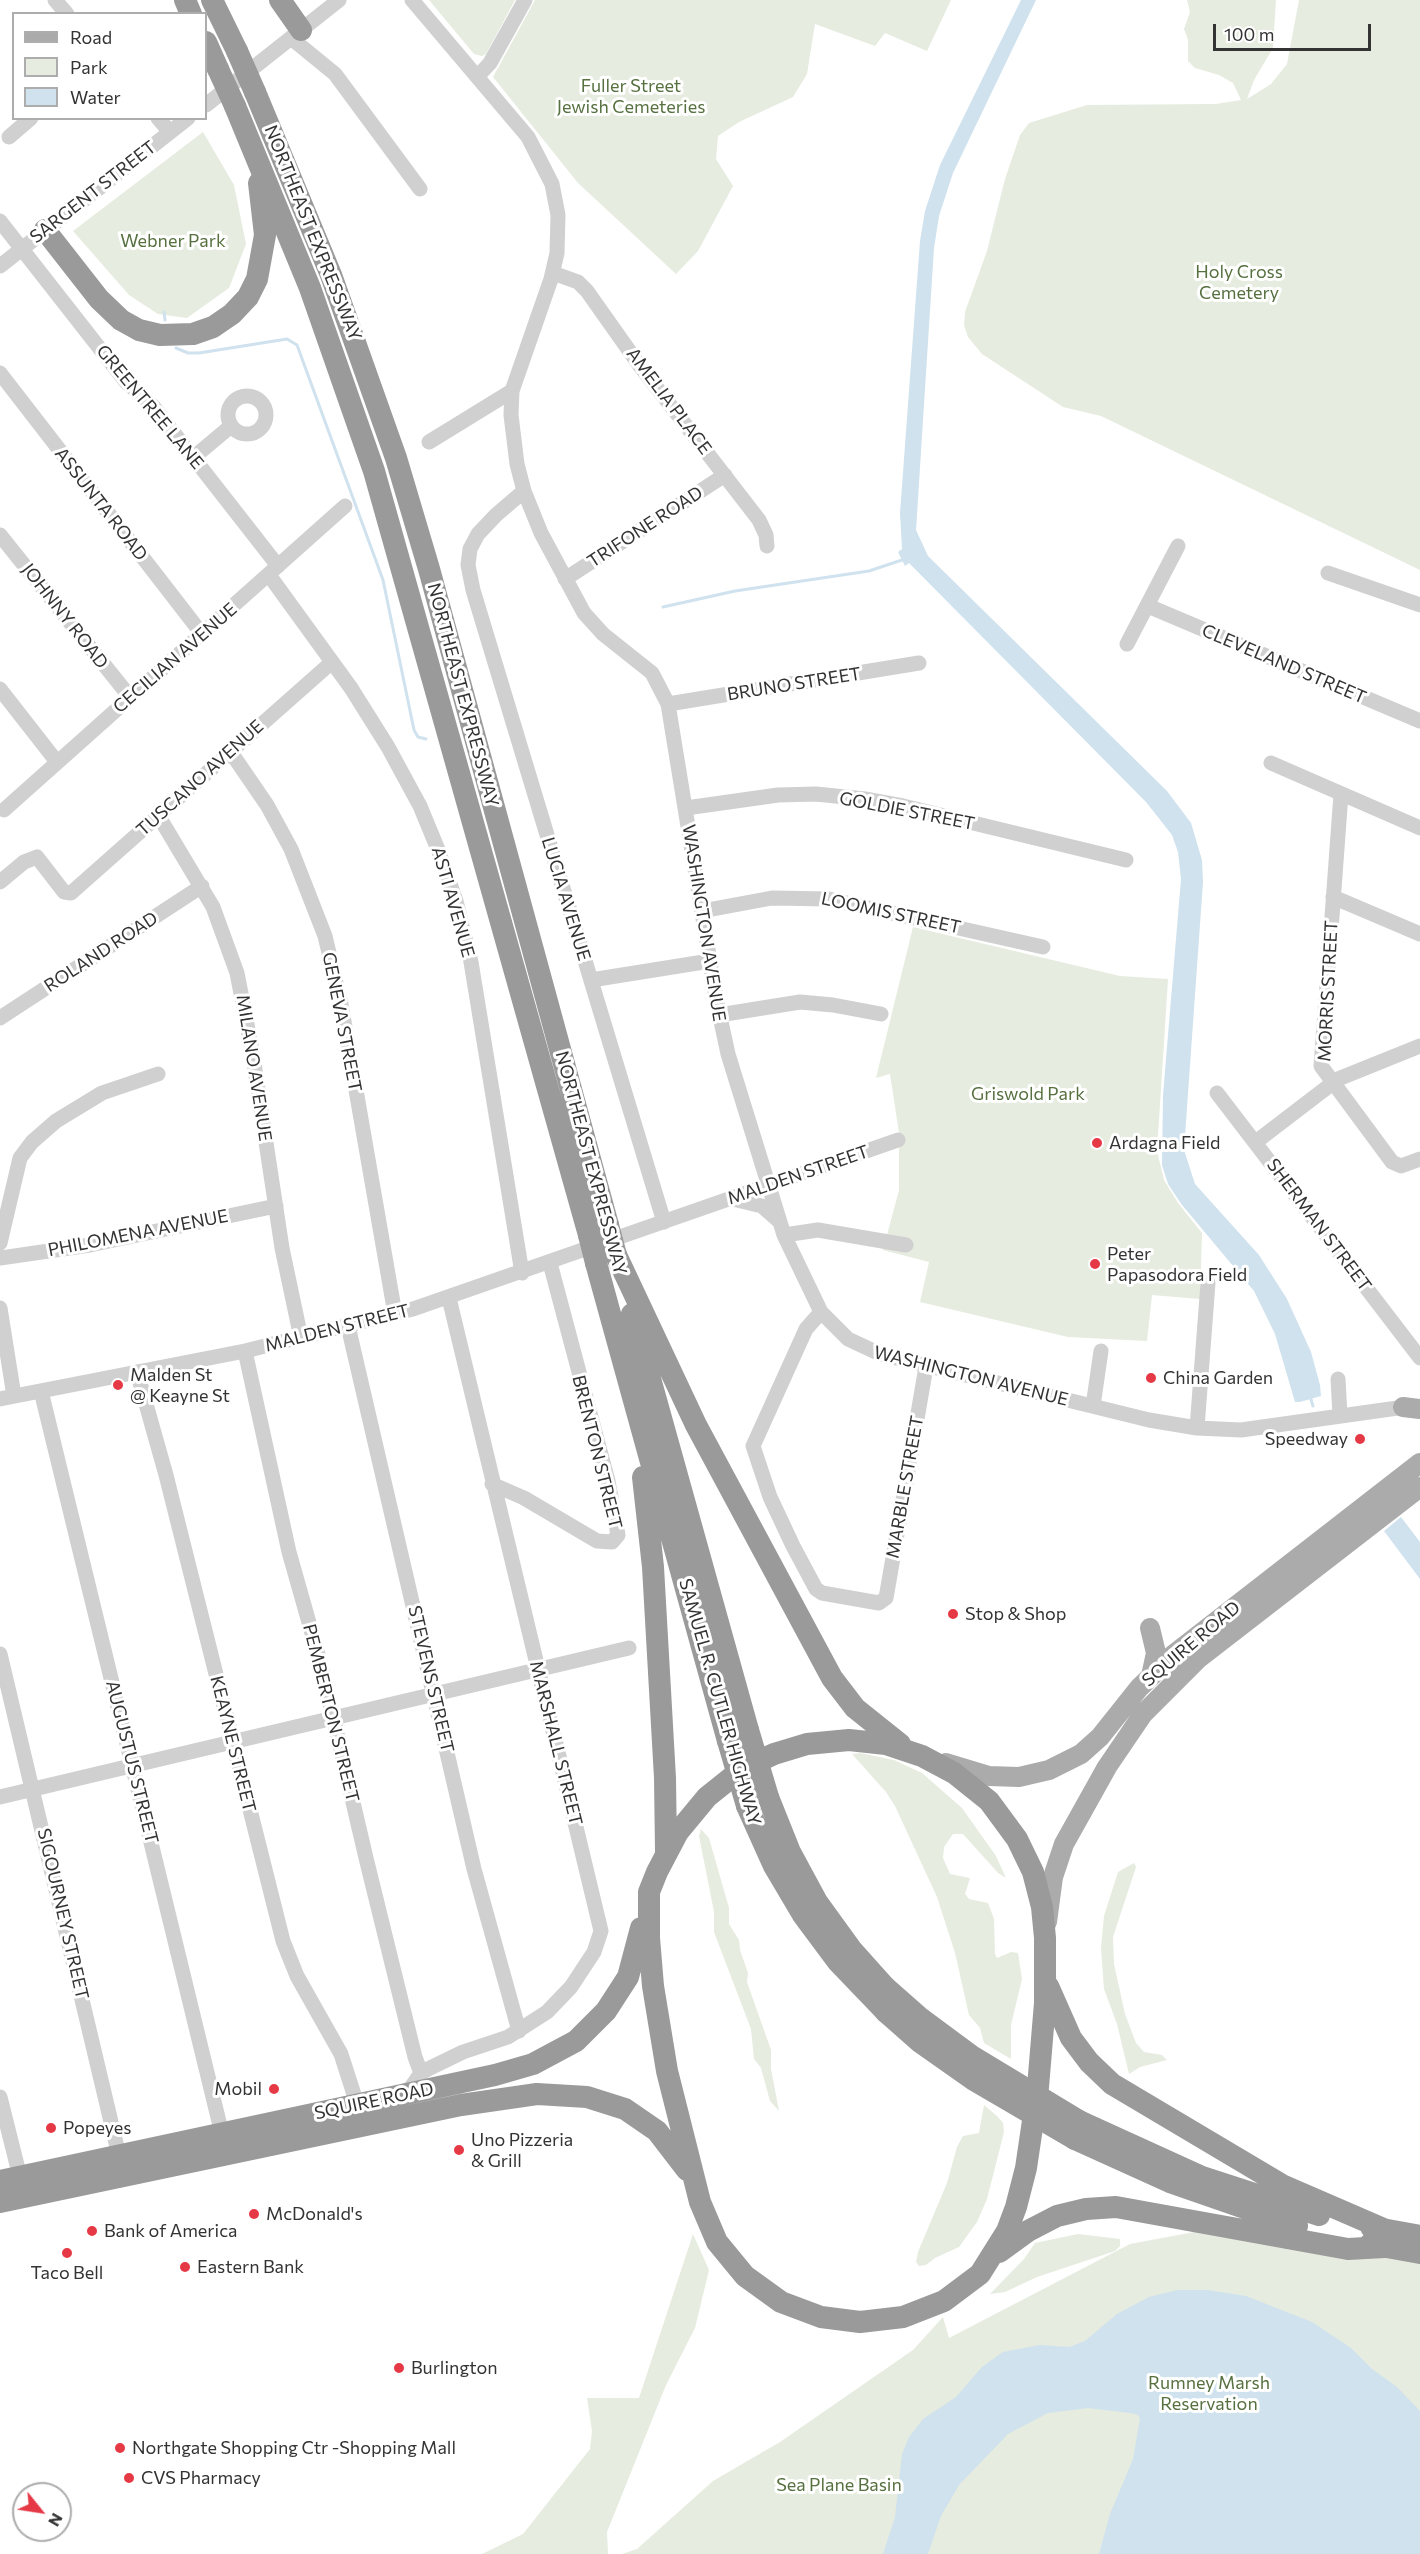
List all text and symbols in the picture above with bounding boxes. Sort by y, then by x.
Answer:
legend [12,12,207,120]
scale bar [1216,12,1374,50]
text: 100 m [1224,23,1274,45]
text: Road [70,26,112,48]
text: Park [70,56,108,78]
park label: Fuller Street Jewish Cemeteries [557,75,705,118]
text: Water [70,86,121,108]
street label: NORTHEAST EXPRESSWAY [260,122,366,344]
street label: SARGENT STREET [26,136,160,248]
park label: Webner Park [120,230,226,252]
park label: Holy Cross Cemetery [1195,261,1283,304]
street label: GREENTREE LANE [92,340,208,474]
street label: AMELIA PLACE [622,343,716,459]
street label: ASSUNTA ROAD [50,443,152,565]
street label: TRIFONE ROAD [583,482,707,572]
street label: JOHNNY ROAD [17,559,113,673]
street label: NORTHEAST EXPRESSWAY [423,581,503,809]
street label: CECILIAN AVENUE [109,598,241,718]
street label: CLEVELAND STREET [1199,620,1369,708]
street label: BRUNO STREET [726,663,862,705]
street label: TUSCANO AVENUE [132,715,268,841]
street label: GOLDIE STREET [837,787,977,835]
street label: WASHINGTON AVENUE [678,823,730,1023]
street label: LUCIA AVENUE [537,835,595,963]
street label: ASTI AVENUE [427,844,479,960]
street label: LOOMIS STREET [819,888,963,938]
street label: ROLAND ROAD [40,907,162,997]
street label: MORRIS STREET [1314,920,1342,1062]
street label: GENEVA STREET [318,950,366,1094]
street label: MILANO AVENUE [232,993,276,1143]
street label: NORTHEAST EXPRESSWAY [551,1049,631,1277]
park label: Griswold Park [971,1083,1085,1105]
place label: Ardagna Field [1109,1132,1220,1154]
marker: Ardagna Field [1090,1136,1104,1150]
street label: MALDEN STREET [725,1141,871,1209]
street label: SHERMAN STREET [1262,1154,1376,1296]
street label: PHILOMENA AVENUE [46,1205,230,1261]
place label: Peter Papasodora Field [1107,1243,1247,1286]
marker: Peter Papasodora Field [1088,1257,1102,1271]
street label: MALDEN STREET [263,1300,411,1356]
street label: WASHINGTON AVENUE [872,1341,1070,1411]
place label: Malden St @ Keayne St [130,1364,230,1406]
place label: China Garden [1163,1367,1273,1389]
marker: China Garden [1144,1371,1158,1385]
street label: BRENTON STREET [567,1373,627,1531]
marker: Malden St @ Keayne St [111,1378,125,1392]
street label: MARBLE STREET [882,1414,928,1560]
place label: Speedway [1265,1428,1348,1450]
marker: Speedway [1353,1432,1367,1446]
street label: SAMUEL R. CUTLER HIGHWAY [674,1576,766,1828]
street label: SQUIRE ROAD [1138,1597,1244,1691]
street label: STEVENS STREET [404,1603,458,1755]
place label: Stop & Shop [965,1603,1066,1625]
marker: Stop & Shop [946,1607,960,1621]
street label: PEMBERTON STREET [298,1622,364,1804]
street label: MARSHALL STREET [525,1658,587,1828]
street label: KEAYNE STREET [206,1674,260,1814]
street label: AUGUSTUS STREET [101,1678,163,1846]
street label: SIGOURNEY STREET [33,1826,93,2002]
place label: Mobil [214,2078,262,2100]
street label: SQUIRE ROAD [312,2078,436,2124]
marker: Mobil [267,2082,281,2096]
place label: Popeyes [63,2117,131,2139]
marker: Popeyes [44,2121,58,2135]
place label: Uno Pizzeria & Grill [471,2129,573,2172]
marker: Uno Pizzeria & Grill [452,2143,466,2157]
place label: McDonald's [266,2203,363,2225]
marker: McDonald's [247,2207,261,2221]
place label: Bank of America [104,2220,237,2242]
marker: Bank of America [85,2224,99,2238]
marker: Taco Bell [60,2246,74,2260]
place label: Eastern Bank [197,2256,304,2278]
marker: Eastern Bank [178,2260,192,2274]
place label: Taco Bell [31,2262,103,2284]
place label: Burlington [411,2357,497,2379]
marker: Burlington [392,2361,406,2375]
park label: Rumney Marsh Reservation [1148,2372,1270,2414]
place label: Northgate Shopping Ctr -Shopping Mall [132,2437,456,2459]
marker: Northgate Shopping Ctr -Shopping Mall [113,2441,127,2455]
place label: CVS Pharmacy [141,2467,261,2489]
marker: CVS Pharmacy [122,2471,136,2485]
park label: Sea Plane Basin [776,2474,902,2496]
north arrow [12,2482,72,2542]
text: N [45,2510,68,2530]

